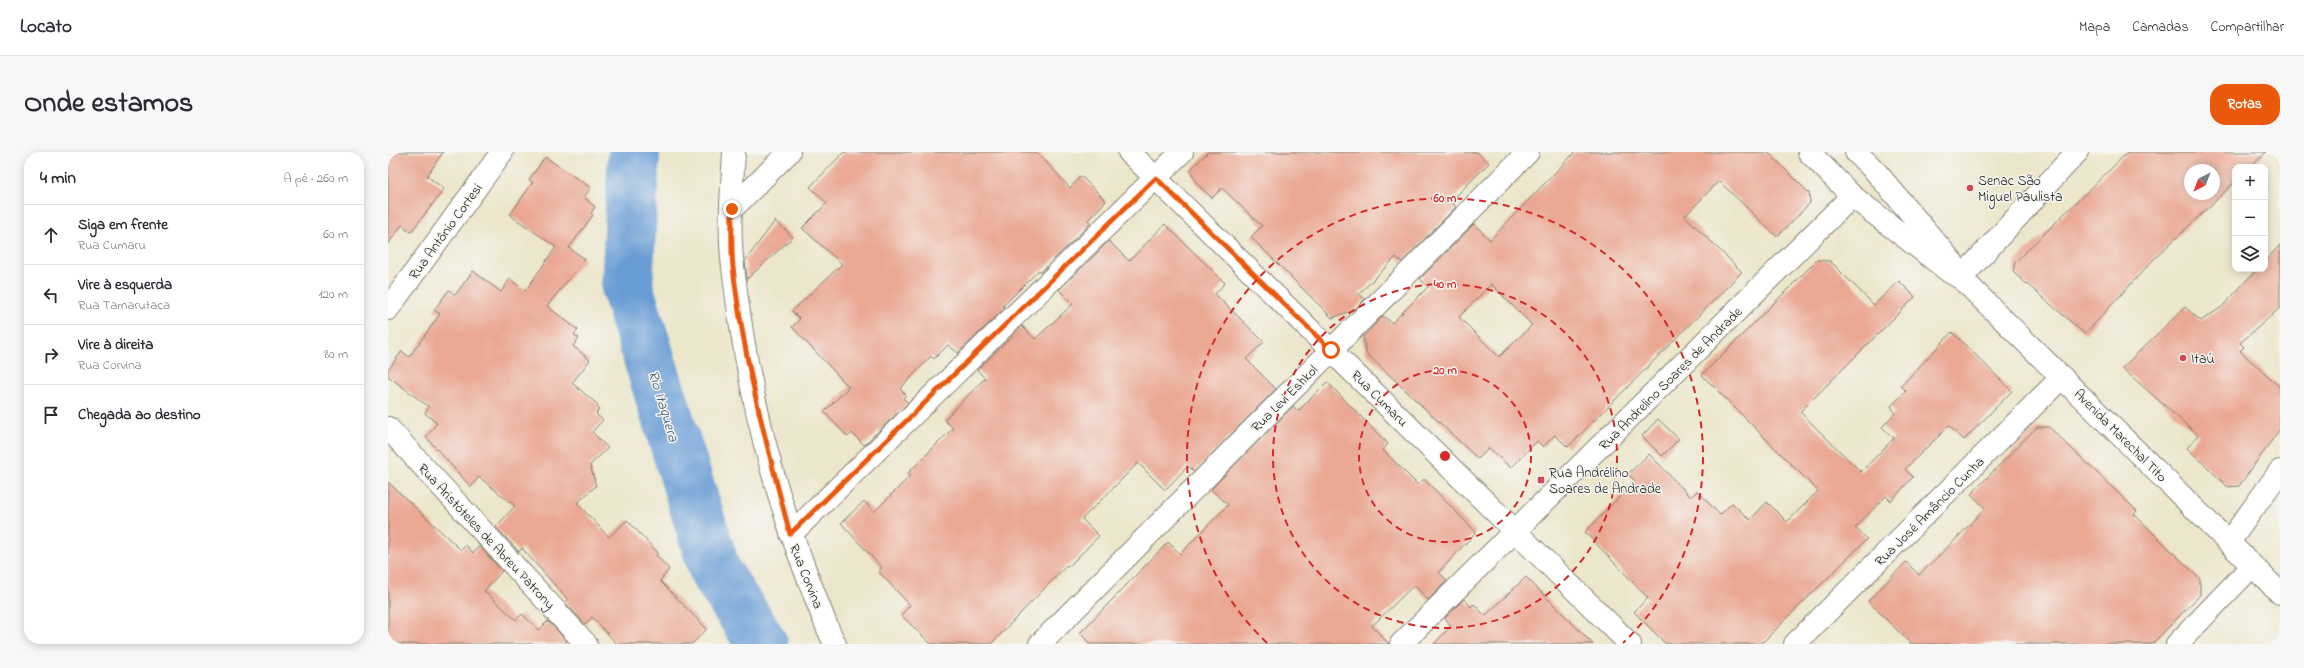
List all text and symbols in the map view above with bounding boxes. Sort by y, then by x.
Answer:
text: Locato [20,14,72,41]
text: Mapa [2079,17,2110,38]
text: Camadas [2132,17,2189,38]
text: Compartilhar [2211,17,2284,38]
text: Onde estamos [24,84,193,125]
button: Rotas [2210,84,2280,125]
north arrow [2184,164,2220,200]
map controls [2232,164,2268,272]
button: + [2232,164,2268,200]
text: 4 min [40,166,76,191]
text: A pé · 260 m [283,169,348,188]
place label: Senac São Miguel Paulista [1978,171,2062,209]
street label: Rua Antônio Cortesi [404,179,488,284]
marker: Senac São Miguel Paulista [1965,183,1975,193]
text: 60 m [1433,190,1457,208]
route end [723,200,741,218]
button: − [2232,200,2268,236]
text: Siga em frente [78,214,168,236]
icon: ahead [40,224,62,246]
text: 60 m [323,225,348,244]
text: Rua Cumaru [78,236,146,255]
button: layers [2232,236,2268,272]
text: Vire à esquerda [78,274,172,296]
text: 40 m [1433,276,1457,294]
icon: left [40,284,62,306]
text: 120 m [318,285,348,304]
text: Rua Tamarutaca [78,296,170,315]
street label: Rua Andrelino Soares de Andrade [1595,302,1748,456]
text: Vire à direita [78,334,153,356]
route start [1322,341,1340,359]
icon: right [40,344,62,366]
text: 80 m [324,345,348,364]
place label: Itaú [2191,349,2215,370]
marker: Itaú [2178,353,2188,363]
text: Rua Corvina [78,356,142,375]
street label: Rua Levi Eshkol [1247,361,1323,437]
text: 20 m [1432,362,1457,380]
street label: Rua Cumaru [1346,366,1412,432]
water label: Rio Itaquera [642,368,685,445]
street label: Avenida Marechal Tito [2068,385,2171,488]
icon: arrive [40,404,62,426]
text: Chegada ao destino [78,404,201,426]
centre of rings [1438,449,1452,463]
street label: Rua José Amâncio Cunha [1870,452,1990,572]
street label: Rua Aristóteles de Abreu Patrony [412,459,560,616]
place label: Rua Andrélino Soares de Andrade [1549,463,1662,500]
marker: Rua Andrélino Soares de Andrade [1536,475,1546,485]
street label: Rua Corvina [783,541,828,612]

